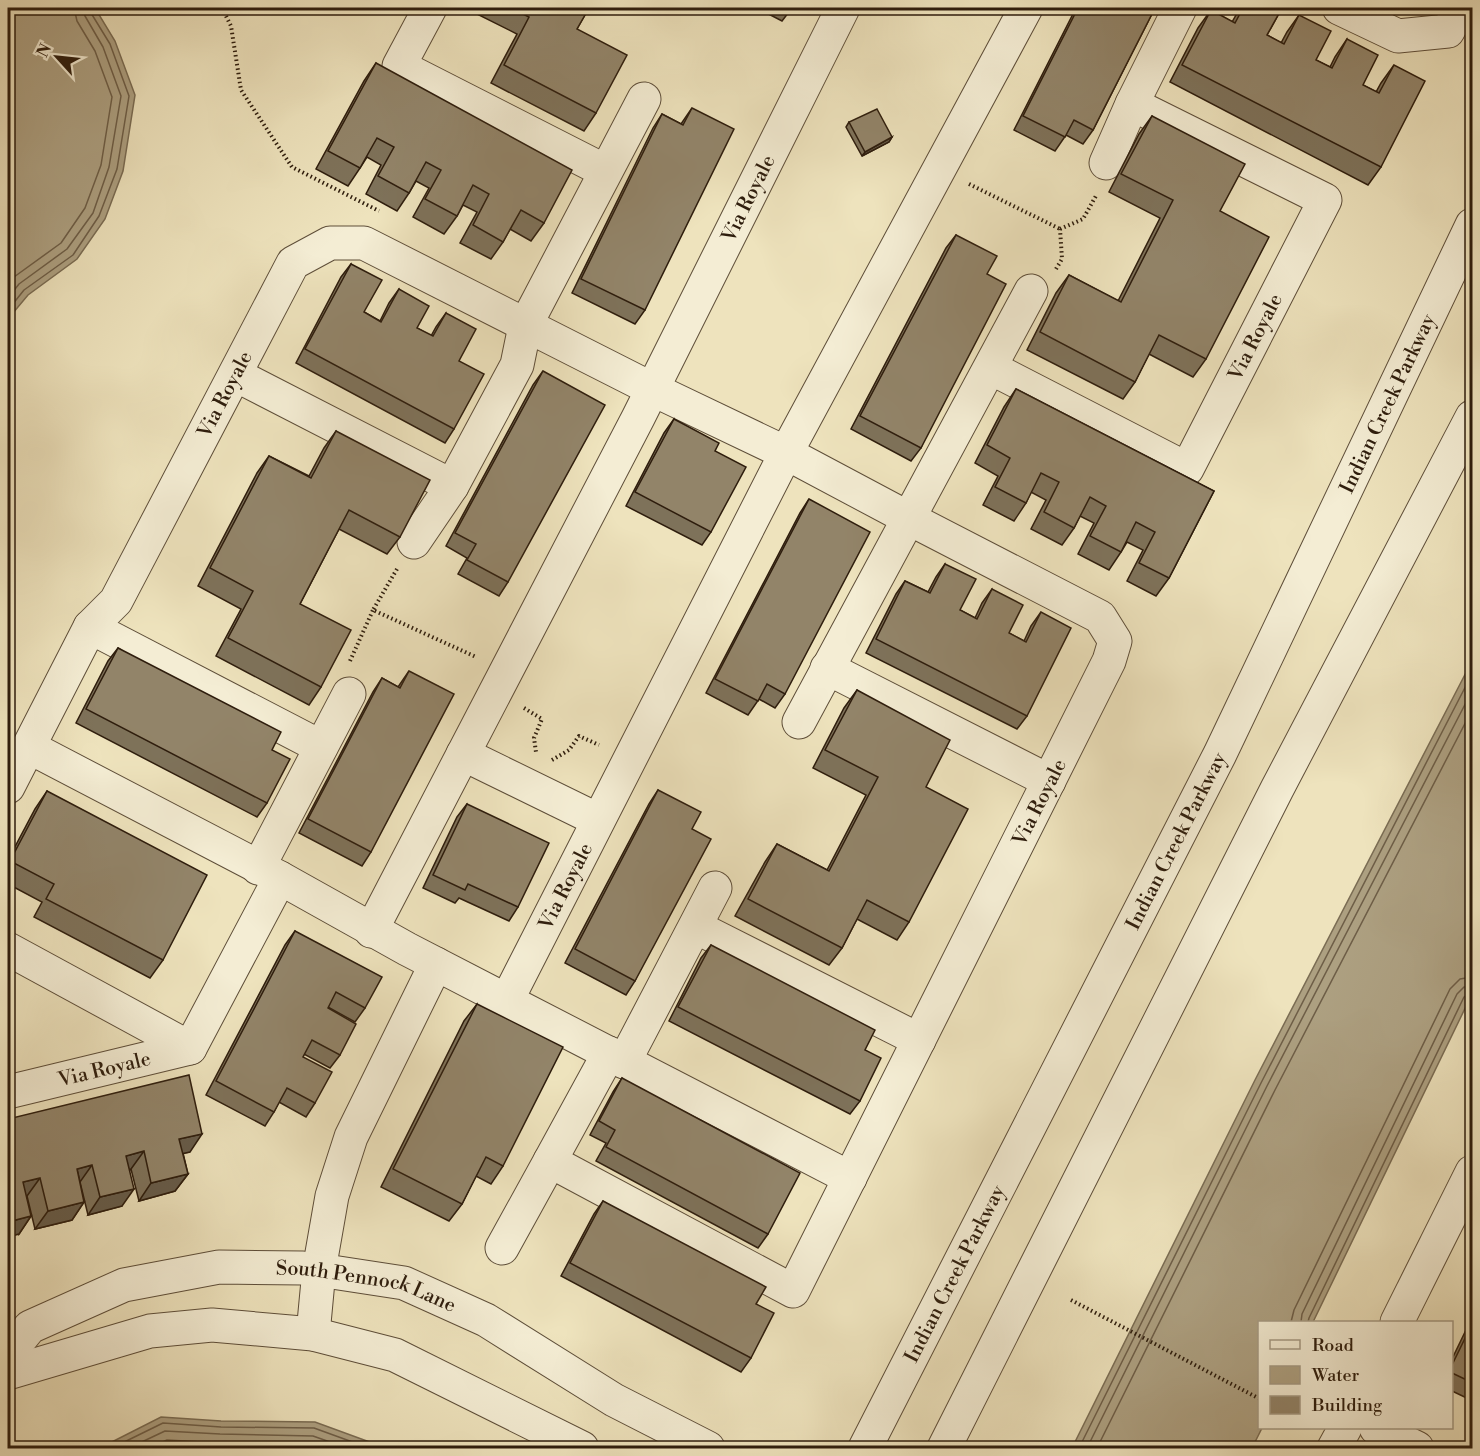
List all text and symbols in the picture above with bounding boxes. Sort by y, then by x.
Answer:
north arrow [27,27,87,87]
text: N [33,40,56,61]
street label: Via Royale [716,151,781,248]
street label: Via Royale [1223,290,1289,386]
street label: Indian Creek Parkway [1335,310,1442,498]
street label: Via Royale [192,347,259,443]
street label: Indian Creek Parkway [1121,748,1233,934]
street label: Via Royale [1007,755,1073,851]
street label: Via Royale [533,839,599,935]
street label: Via Royale [55,1047,153,1094]
street label: Indian Creek Parkway [900,1181,1011,1367]
street label: South Pennock Lane [276,1257,460,1319]
legend [1258,1321,1453,1429]
text: Road [1312,1334,1355,1357]
text: Water [1311,1364,1360,1387]
text: Building [1311,1394,1383,1417]

